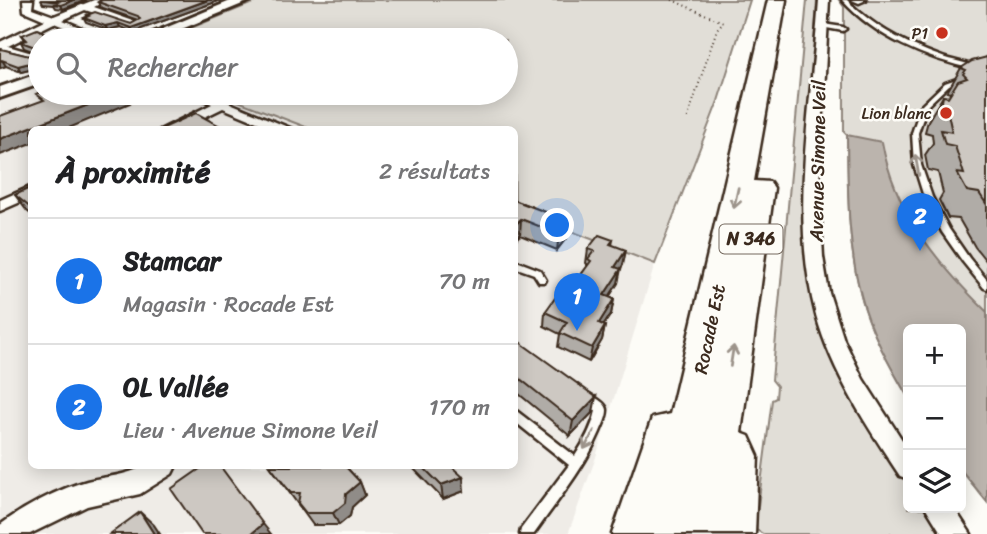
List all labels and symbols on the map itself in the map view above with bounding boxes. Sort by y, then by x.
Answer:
place label: P1 [911,19,928,48]
marker: P1 [934,25,950,41]
street label: Avenue Simone Veil [800,79,835,243]
place label: Lion blanc [862,99,932,128]
marker: Lion blanc [938,105,954,121]
one-way arrow [910,154,923,177]
one-way arrow [728,186,742,209]
pin: 2 [897,193,943,251]
your location [540,208,574,242]
road number: N 346 [720,225,782,254]
pin: 1 [554,273,600,331]
street label: Rocade Est [684,281,735,377]
one-way arrow [726,345,739,368]
one-way arrow [582,429,595,450]

